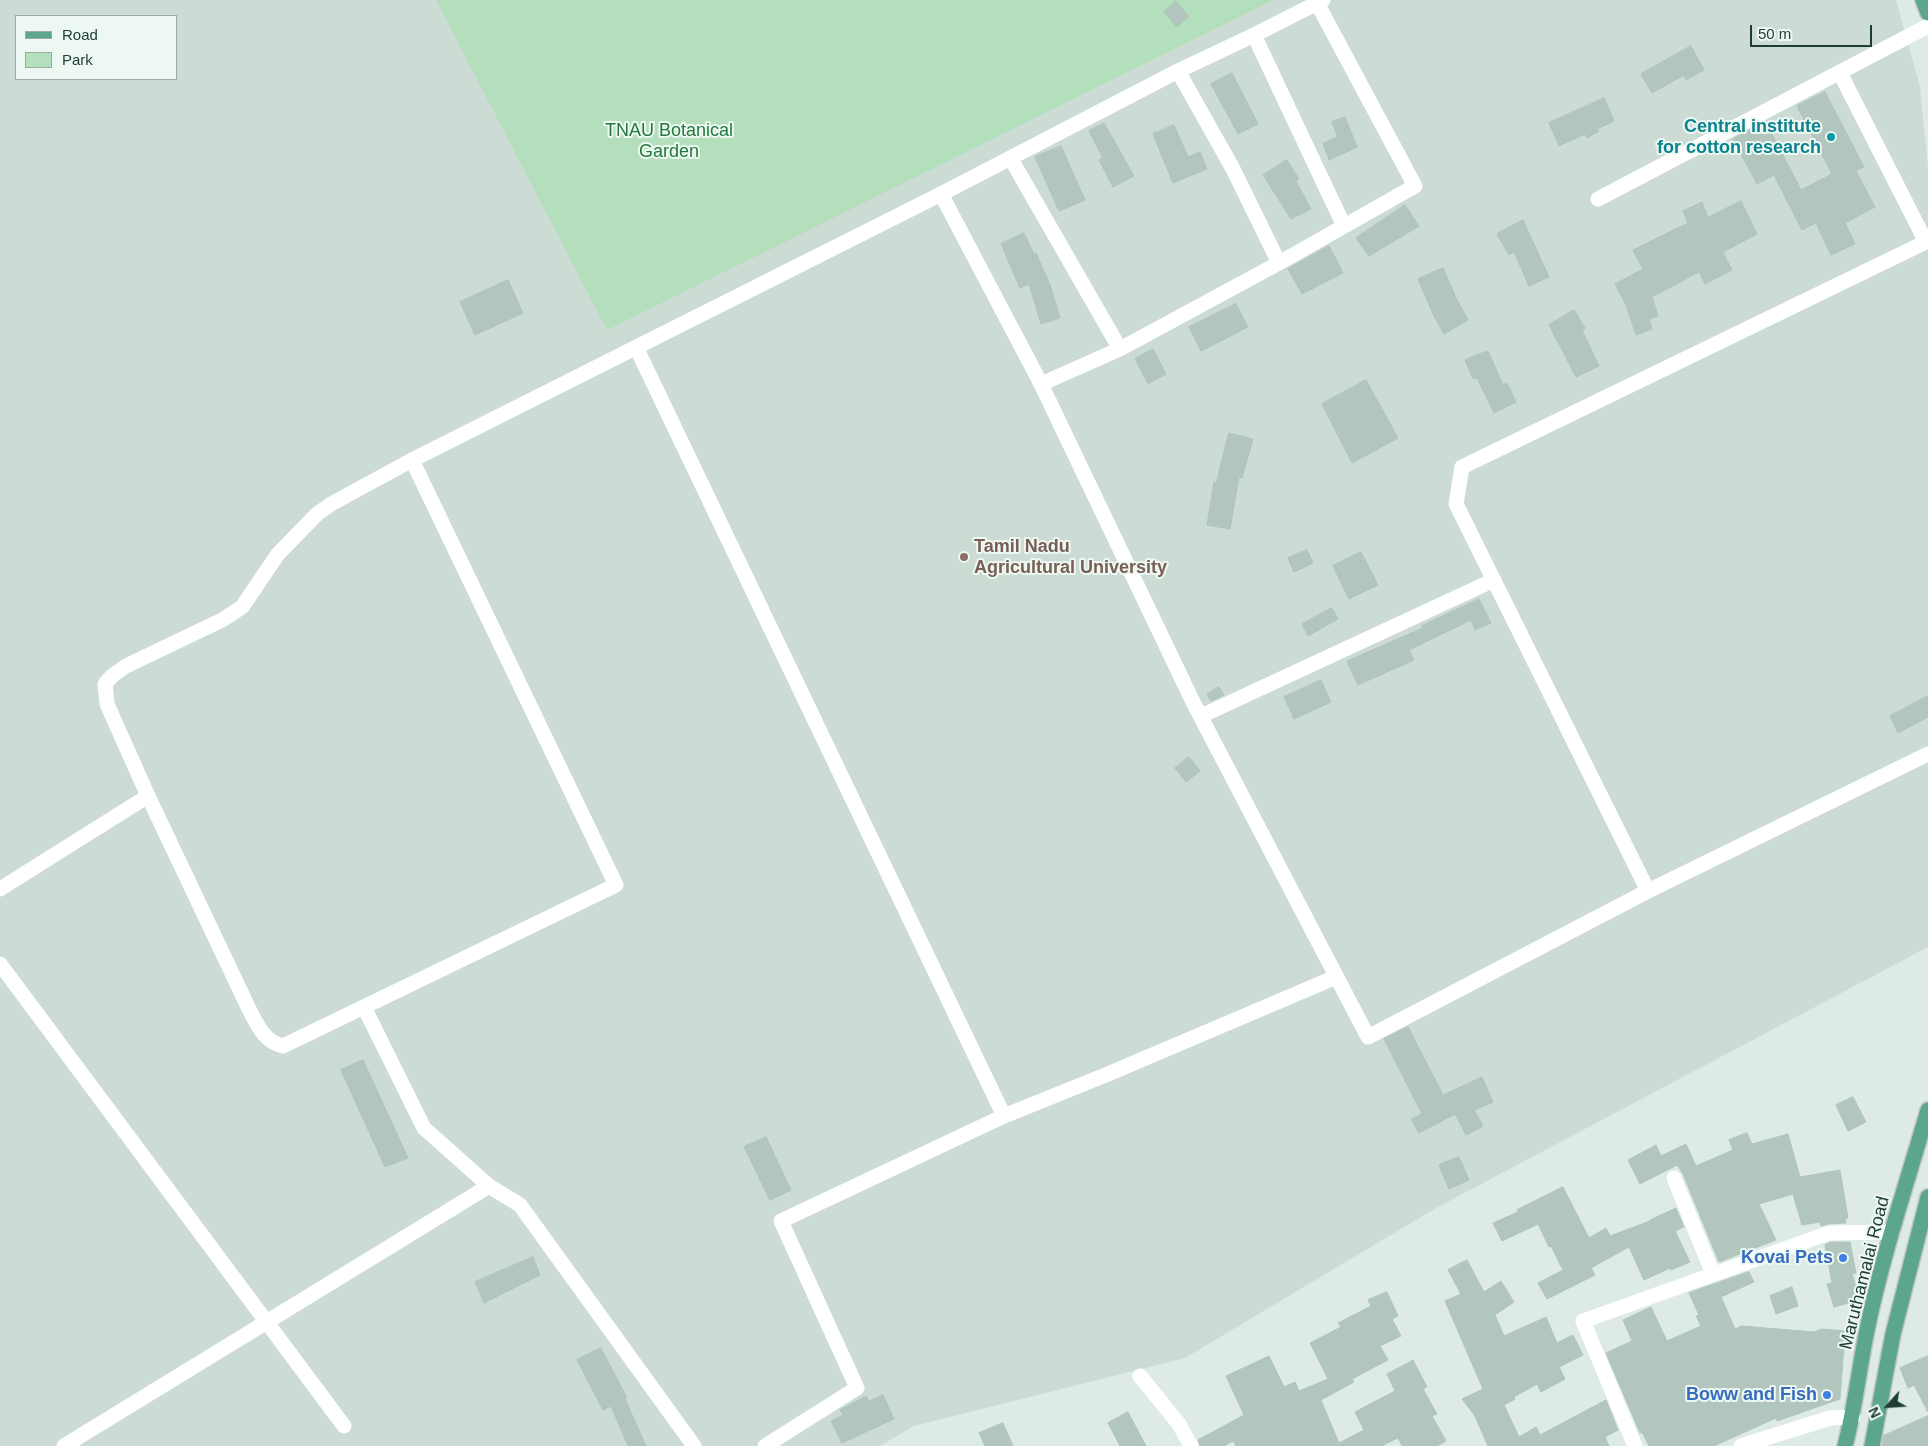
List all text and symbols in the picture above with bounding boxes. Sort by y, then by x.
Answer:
legend [15,15,178,80]
scale bar [1753,15,1876,47]
text: 50 m [1758,25,1791,42]
text: Road [62,26,98,43]
text: Park [62,51,93,68]
place label: Central institute for cotton research [1657,116,1821,158]
park label: TNAU Botanical Garden [605,120,733,162]
marker: Central institute for cotton research [1825,131,1837,143]
place label: Tamil Nadu Agricultural University [974,536,1167,578]
marker: Tamil Nadu Agricultural University [958,551,970,563]
street label: Maruthamalai Road [1836,1194,1894,1352]
place label: Kovai Pets [1741,1247,1833,1269]
marker: Kovai Pets [1837,1252,1849,1264]
north arrow [1863,1381,1913,1431]
place label: Boww and Fish [1686,1384,1817,1406]
marker: Boww and Fish [1821,1389,1833,1401]
text: N [1865,1405,1884,1421]

